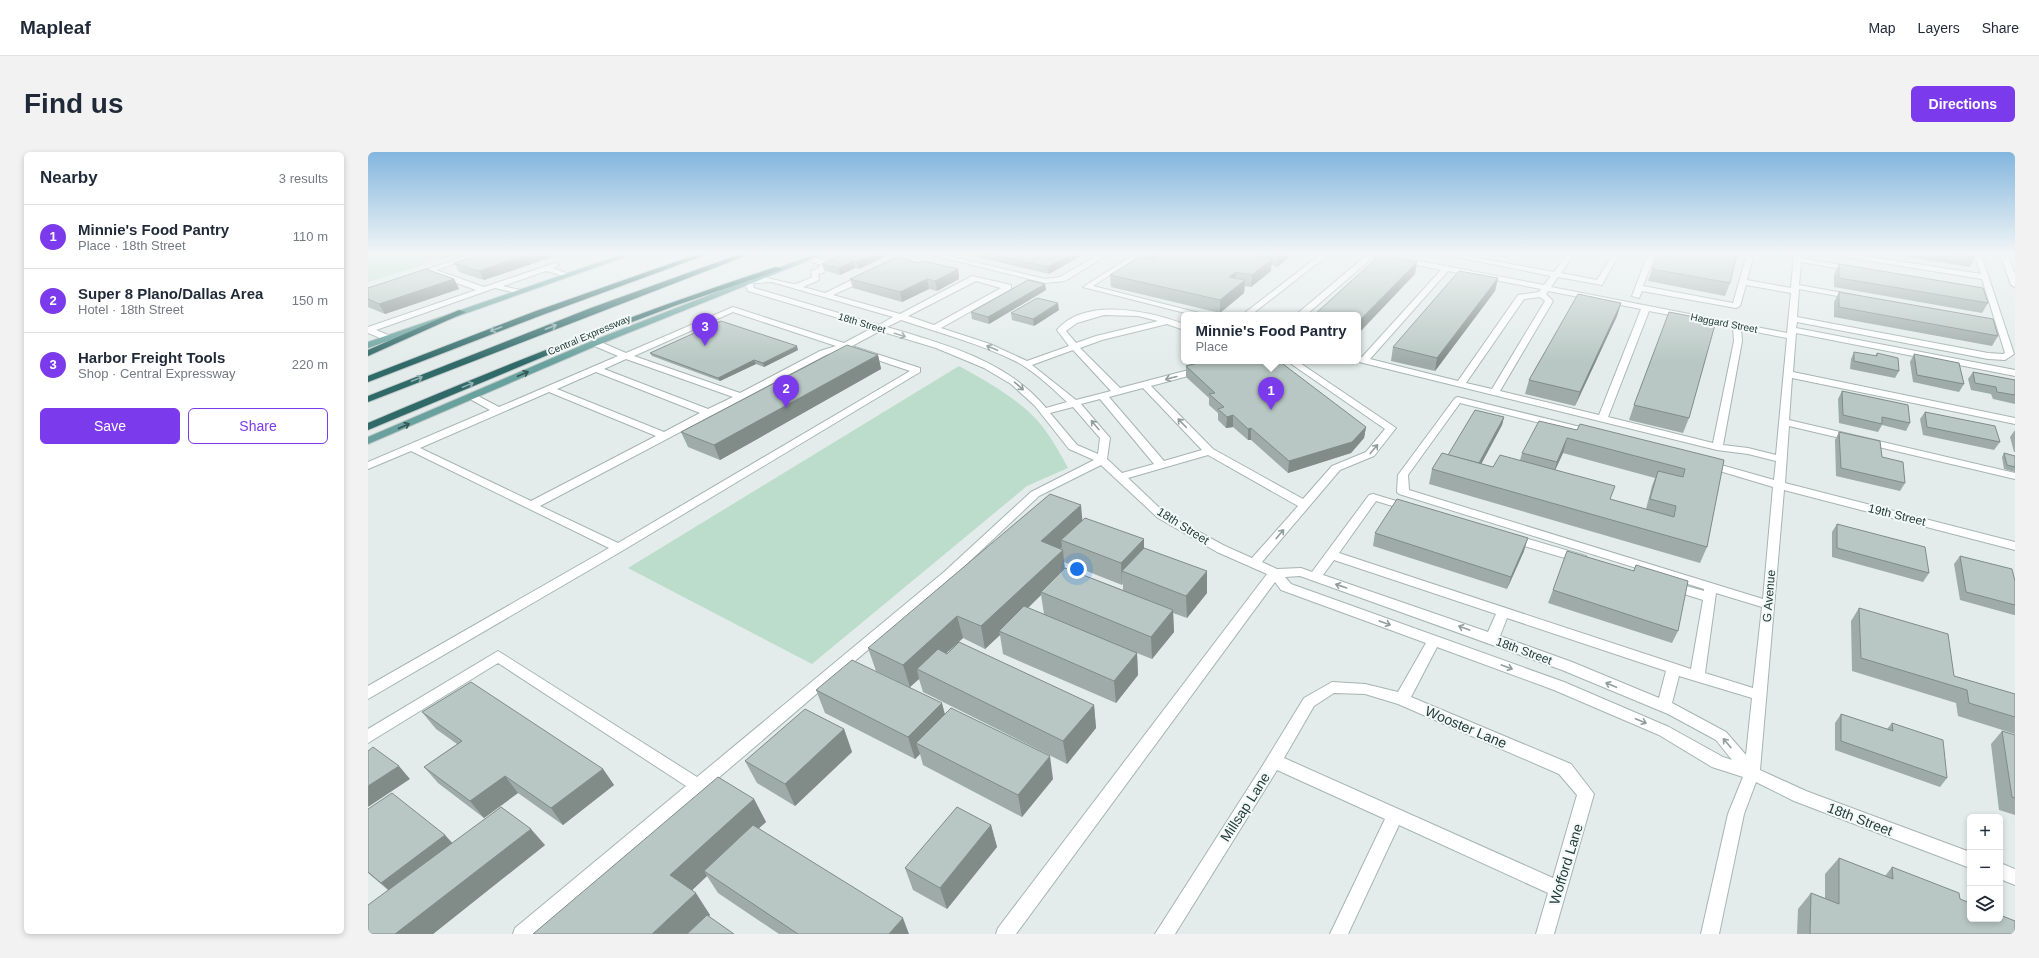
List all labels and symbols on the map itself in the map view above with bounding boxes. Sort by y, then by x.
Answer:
street label: 18th Street [837,311,887,335]
street label: Haggard Street [1690,311,1759,335]
street label: Central Expressway [546,313,632,357]
pin: 3 [692,313,718,346]
one-way arrow [545,322,557,330]
one-way arrow [491,326,503,334]
one-way arrow [894,332,907,339]
one-way arrow [986,344,998,352]
one-way arrow [517,370,529,377]
one-way arrow [411,375,423,383]
pin: 2 [773,375,799,408]
one-way arrow [1165,375,1178,382]
pin: 1 [1258,377,1284,410]
one-way arrow [462,380,474,388]
one-way arrow [1013,382,1024,391]
one-way arrow [1177,418,1186,428]
one-way arrow [1090,420,1099,431]
one-way arrow [397,421,409,429]
one-way arrow [1369,444,1378,455]
street label: 19th Street [1867,501,1928,529]
street label: 18th Street [1154,505,1212,548]
one-way arrow [1275,529,1284,540]
your location [1067,559,1087,579]
street label: G Avenue [1760,569,1778,623]
one-way arrow [1334,582,1347,589]
one-way arrow [1379,619,1391,627]
one-way arrow [1458,624,1470,632]
street label: 18th Street [1494,634,1555,668]
one-way arrow [1501,664,1514,671]
one-way arrow [1606,680,1618,688]
street label: Wooster Lane [1423,703,1509,751]
one-way arrow [1635,717,1647,725]
one-way arrow [1722,737,1731,748]
street label: Millsap Lane [1217,770,1273,844]
street label: 18th Street [1825,799,1895,839]
street label: Wofford Lane [1546,822,1586,906]

